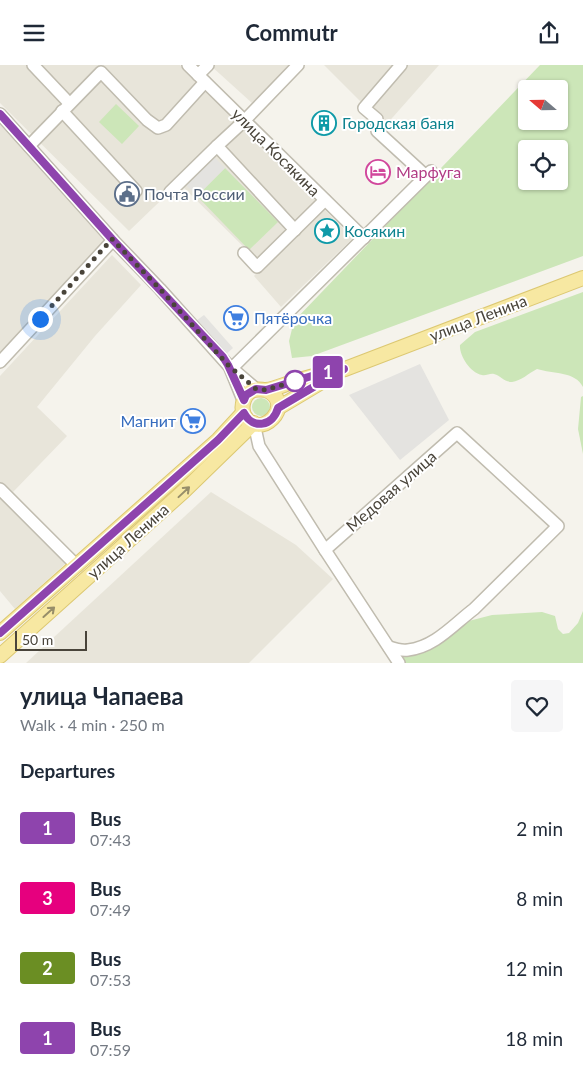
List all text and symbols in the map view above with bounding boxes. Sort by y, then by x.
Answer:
icon: menu [20,19,48,47]
text: Commutr [245,19,338,46]
icon: share [535,19,563,47]
north arrow [518,80,568,130]
map controls [518,80,568,190]
street label: улица Косякина [228,104,324,200]
building icon: Городская баня [311,110,337,136]
place label: Городская баня [342,113,454,132]
button: locate [518,140,568,190]
hotel icon: Марфуга [365,159,391,185]
place label: Марфуга [396,162,461,181]
public building icon: Почта России [114,181,140,207]
place label: Почта России [144,184,245,203]
place icon: Косякин [314,218,340,244]
place label: Косякин [344,221,405,240]
street label: улица Ленина [426,290,529,345]
supermarket icon: Пятёрочка [223,305,249,331]
your location [28,307,53,332]
place label: Пятёрочка [254,308,332,327]
line badge: 1 [312,356,344,388]
text: 1 [323,361,333,383]
unlabelled marker [284,370,306,392]
supermarket icon: Магнит [180,408,206,434]
place label: Магнит [121,411,176,430]
street label: Медовая улица [342,446,440,535]
one-way arrow [177,486,190,498]
street label: улица Ленина [83,499,172,582]
one-way arrow [43,606,56,618]
scale bar [15,628,88,651]
text: 50 m [22,631,53,648]
button: heart [511,680,563,732]
text: улица Чапаева [20,681,184,710]
text: Walk · 4 min · 250 m [20,715,165,734]
text: Departures [20,759,115,782]
text: Bus [90,807,121,830]
text: 1 [42,817,53,839]
text: 2 min [516,817,563,840]
text: 07:43 [90,830,131,849]
text: Bus [90,877,121,900]
text: 3 [42,887,53,909]
text: 8 min [516,887,563,910]
text: 07:49 [90,900,131,919]
text: Bus [90,947,121,970]
text: 2 [42,957,53,979]
text: 12 min [505,957,563,980]
text: 07:53 [90,970,131,989]
text: Bus [90,1017,121,1040]
text: 1 [42,1027,53,1049]
text: 18 min [505,1027,563,1050]
text: 07:59 [90,1040,131,1059]

